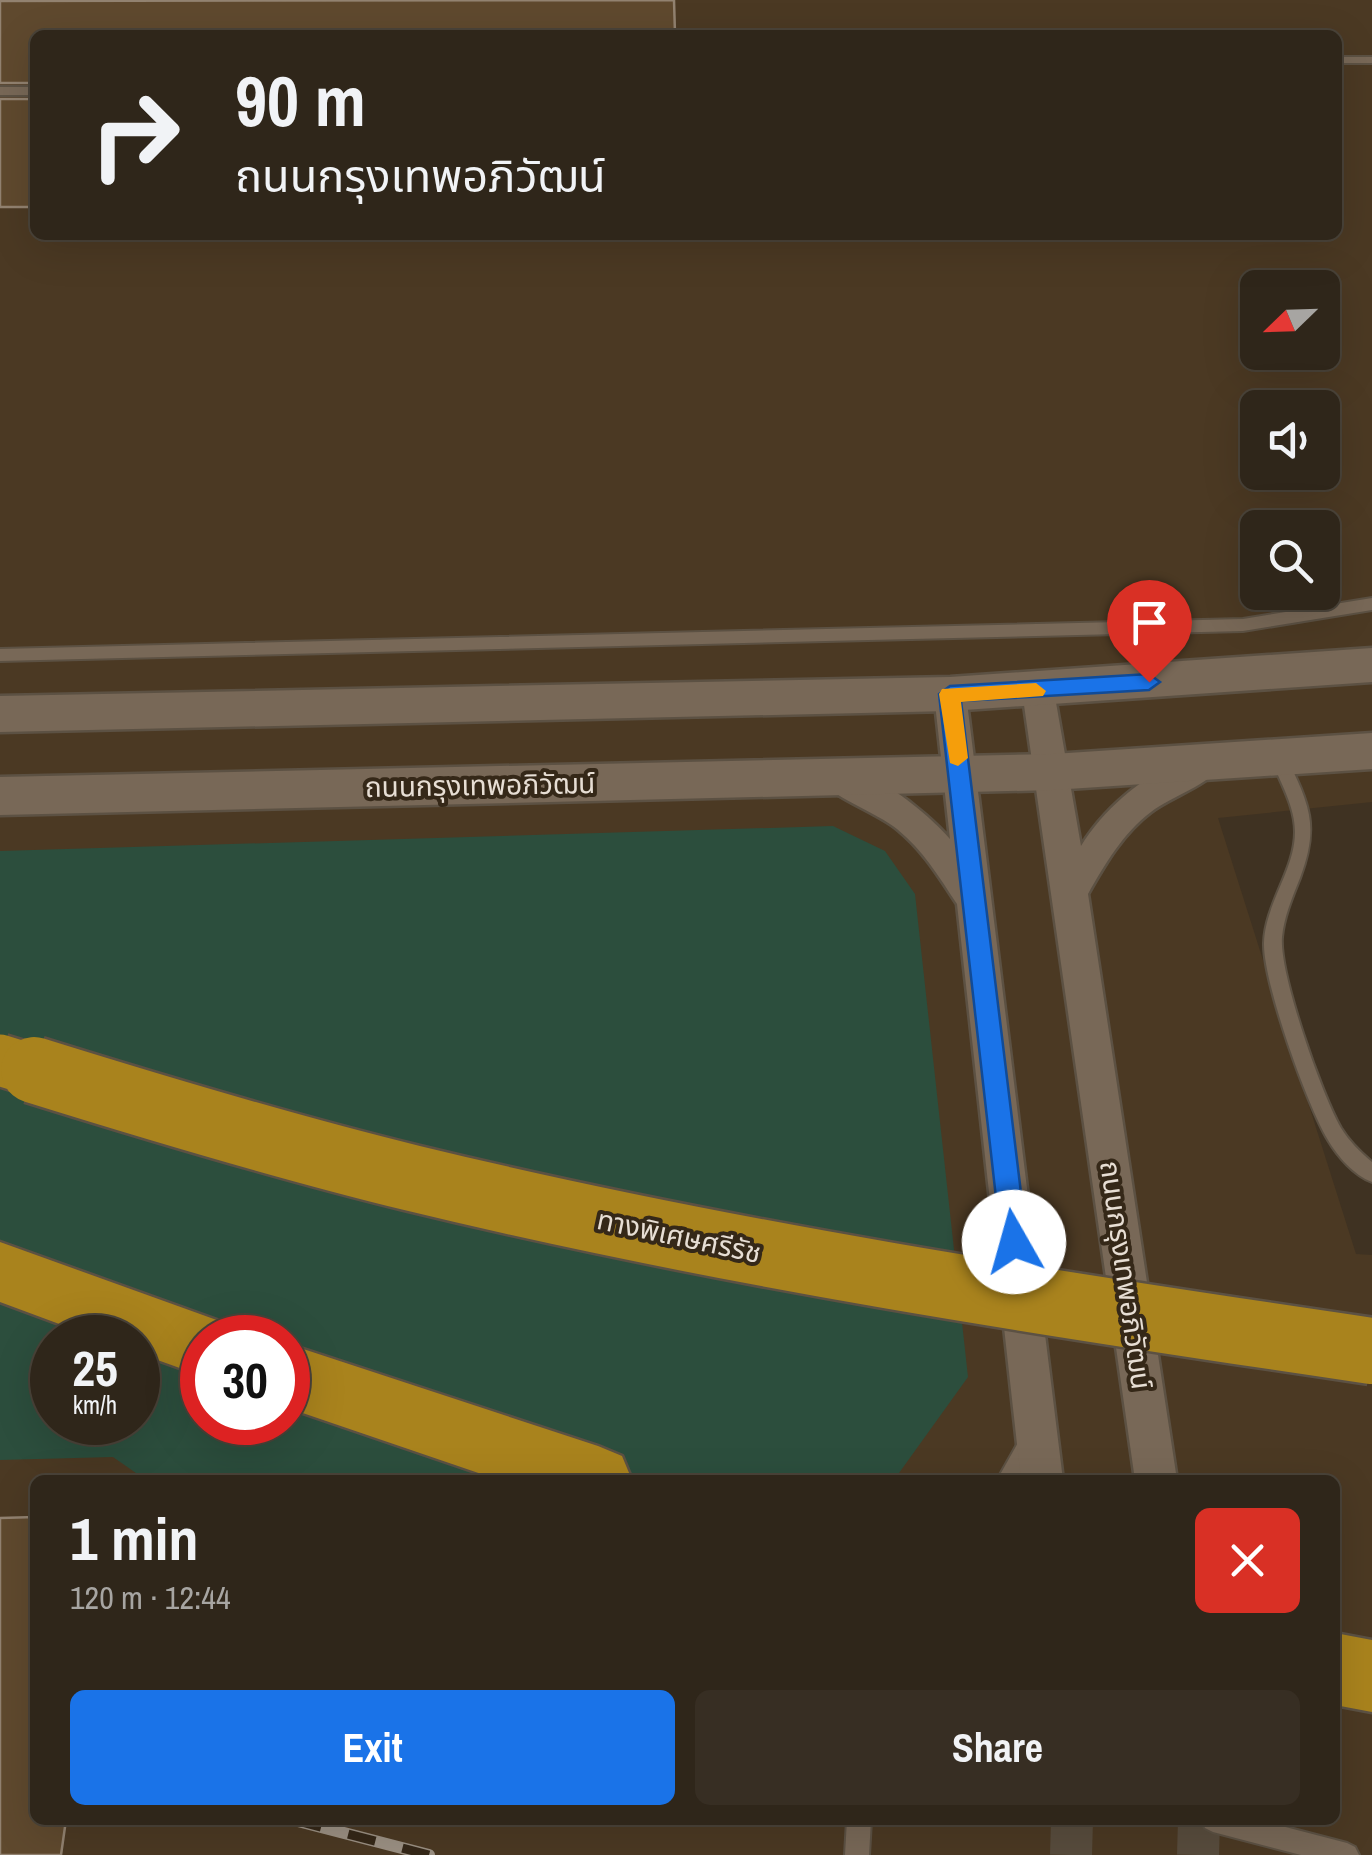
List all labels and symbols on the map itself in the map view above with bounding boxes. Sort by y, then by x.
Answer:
north arrow [1240,270,1340,370]
pin [1107,580,1192,683]
street label: ถนนกรุงเทพอภิวัฒน์ [364,764,596,806]
street label: ถนนกรุงเทพอภิวัฒน์ [1091,1158,1161,1392]
position arrow [962,1190,1066,1294]
street label: ทางพิเศษศรีรัช [594,1200,764,1272]
speed limit sign: 30 [180,1315,310,1445]

